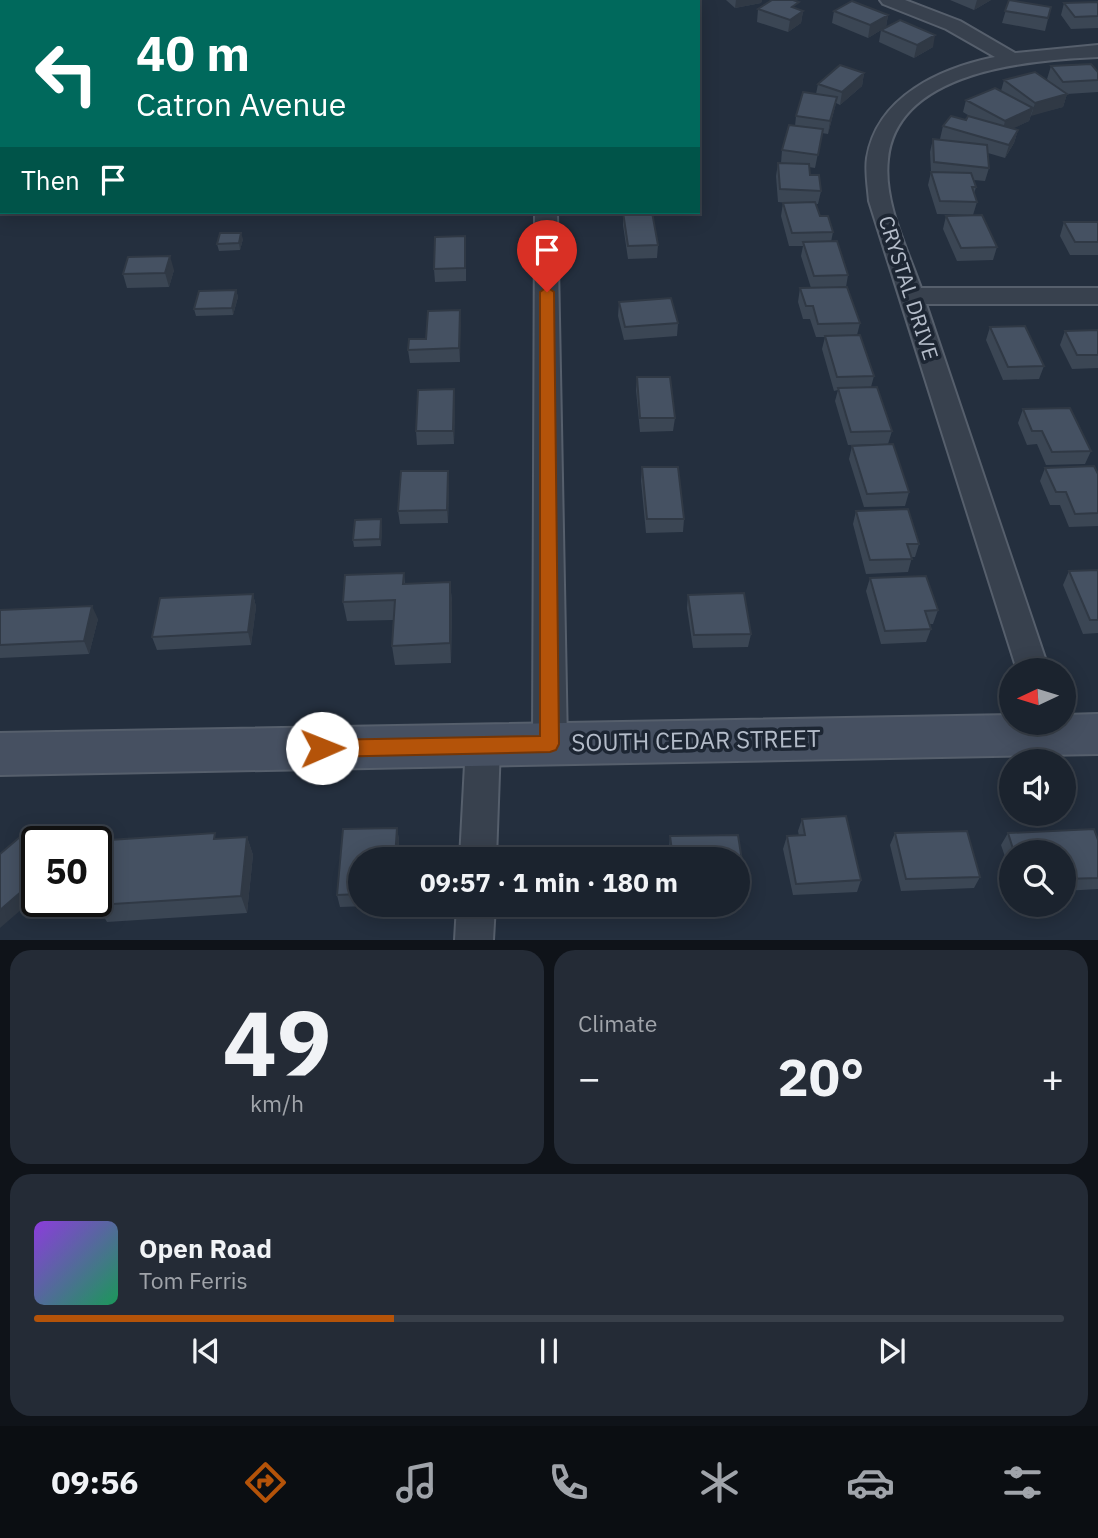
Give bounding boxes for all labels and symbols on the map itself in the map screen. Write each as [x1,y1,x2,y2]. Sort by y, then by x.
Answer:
street label: CRYSTAL DRIVE [872,212,945,363]
pin [517,220,577,292]
north arrow [999,658,1076,735]
position arrow [285,711,359,785]
street label: SOUTH CEDAR STREET [571,722,821,758]
speed limit sign: 50 [21,826,112,917]

